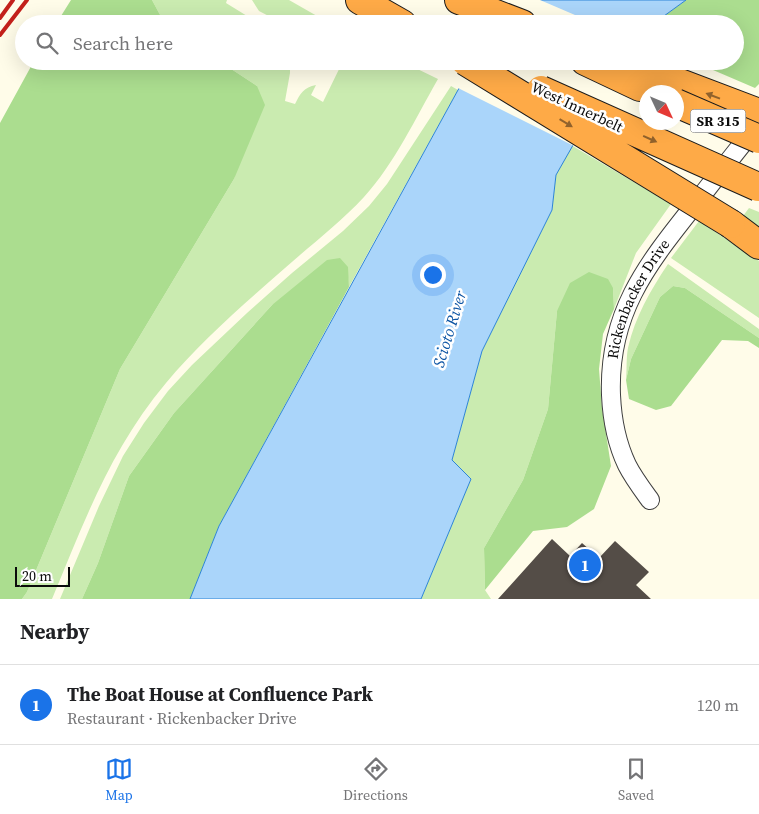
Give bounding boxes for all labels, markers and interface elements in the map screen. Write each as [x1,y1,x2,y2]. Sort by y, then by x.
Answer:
search box [15,15,744,70]
icon: search [33,29,61,57]
text: Search here [73,30,173,56]
street label: West Innerbelt [528,76,627,137]
north arrow [639,85,684,130]
one-way arrow [706,92,721,99]
road number: SR 315 [690,110,746,132]
one-way arrow [560,119,573,128]
one-way arrow [643,136,657,144]
street label: Rickenbacker Drive [602,234,675,360]
your location [420,262,446,288]
water label: Scioto River [427,287,471,370]
pin: 1 [569,546,601,584]
scale bar [15,564,70,587]
text: 20 m [22,566,52,586]
text: Nearby [20,617,90,646]
text: The Boat House at Confluence Park [67,681,373,707]
text: 1 [32,694,40,716]
text: 120 m [697,694,739,716]
text: Restaurant · Rickenbacker Drive [67,707,297,729]
tab: Map [105,755,133,805]
tab: Directions [343,755,408,805]
tab: Saved [618,755,654,805]

